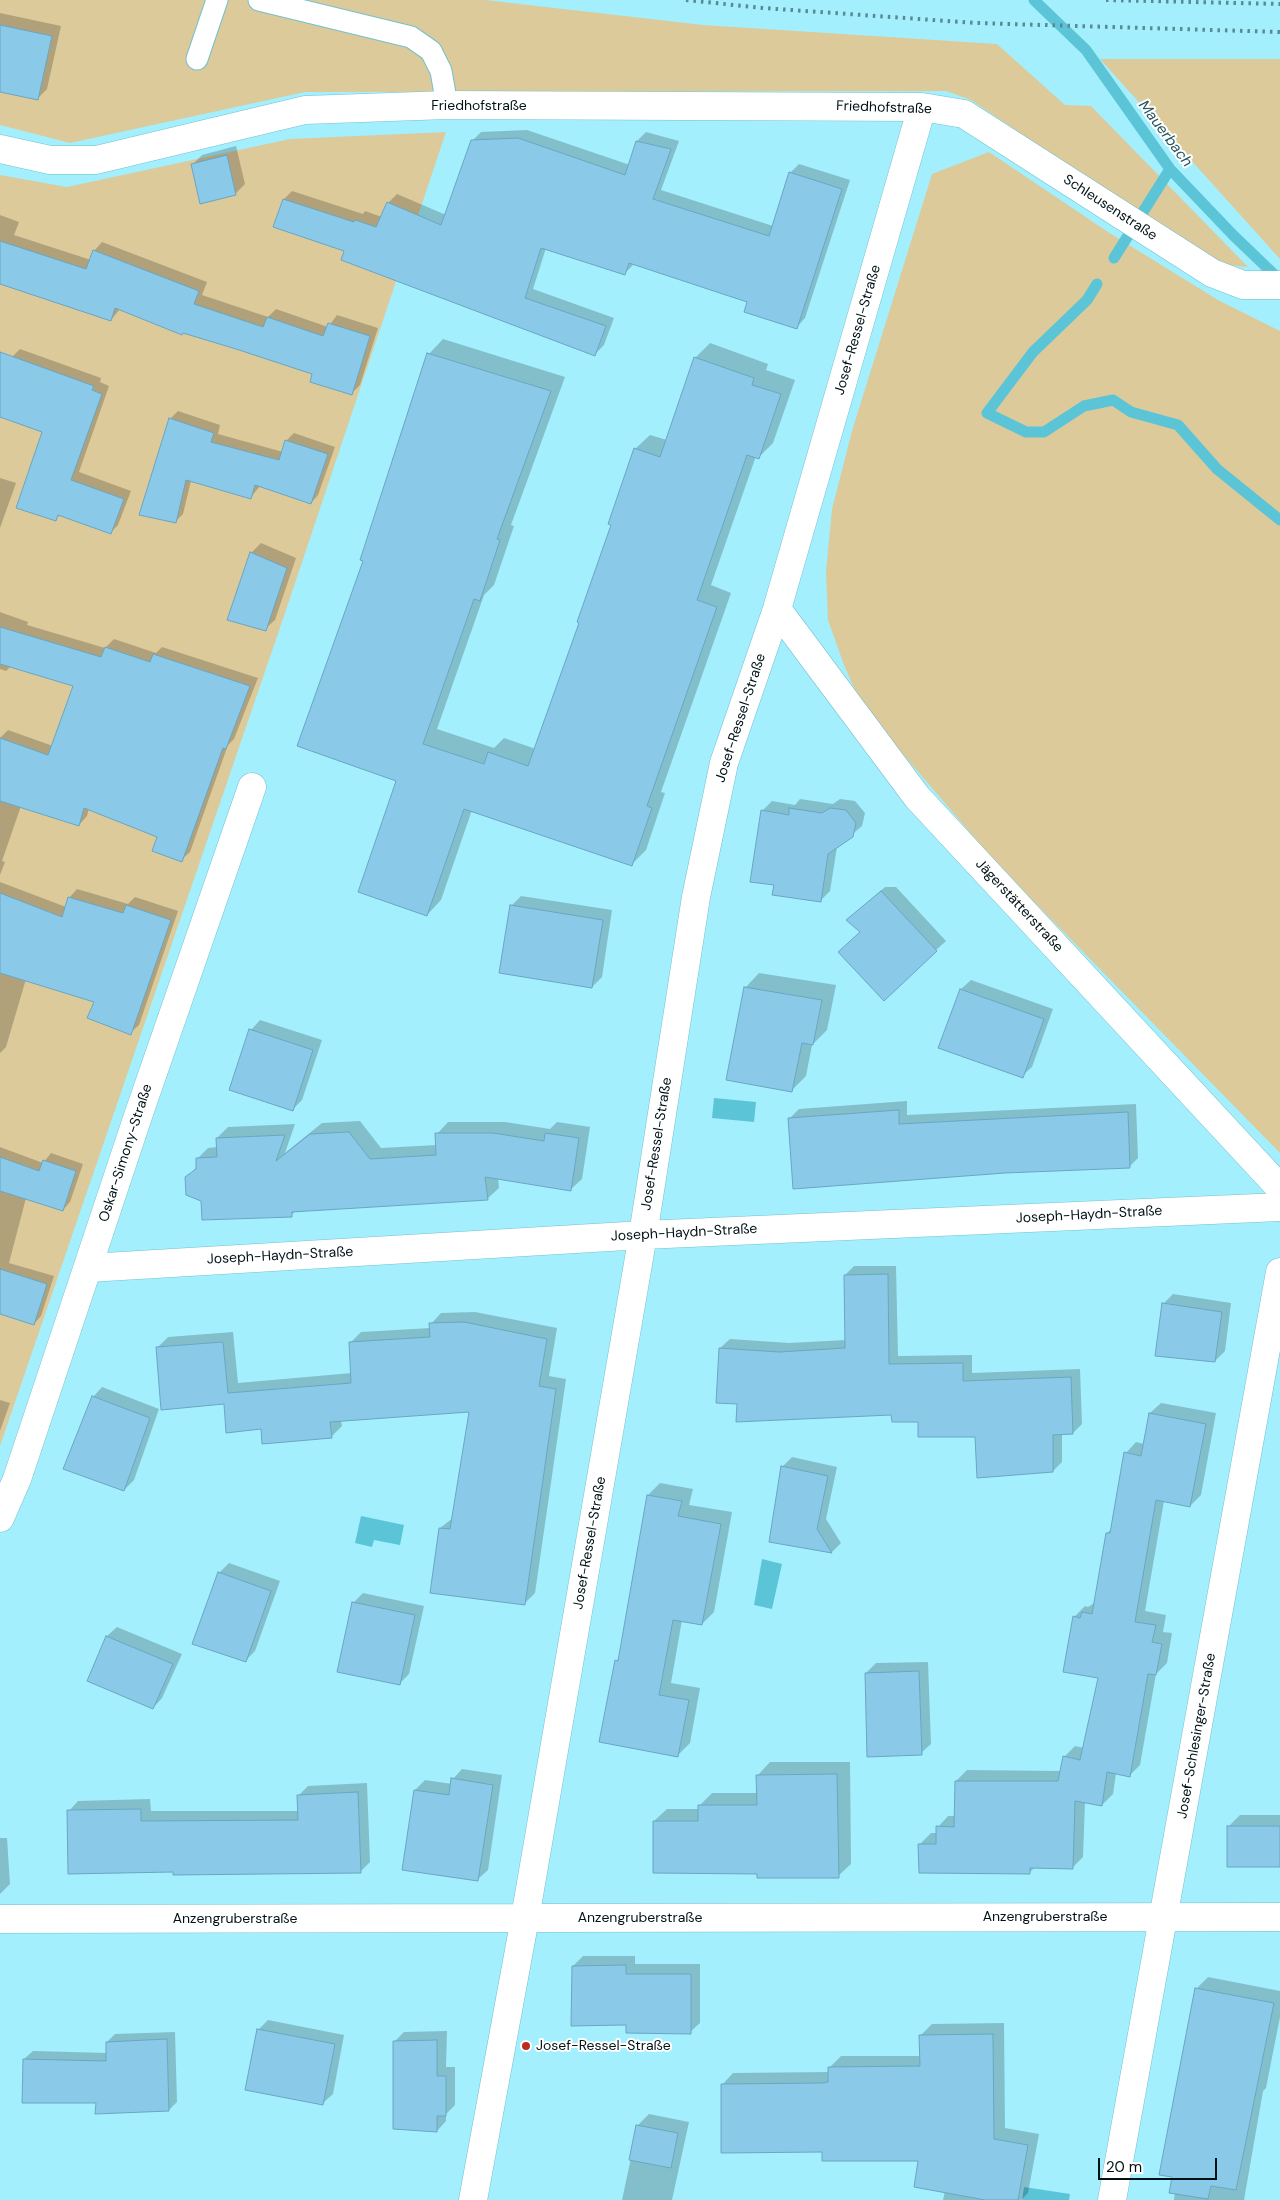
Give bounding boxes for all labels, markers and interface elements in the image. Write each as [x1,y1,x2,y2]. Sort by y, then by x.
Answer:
water label: Mauerbach [1134,97,1196,171]
street label: Friedhofstraße [431,98,527,114]
street label: Friedhofstraße [836,98,932,118]
street label: Schleusenstraße [1060,171,1160,245]
street label: Josef-Ressel-Straße [831,263,885,397]
street label: Josef-Ressel-Straße [712,651,770,785]
street label: Jägerstätterstraße [972,856,1066,956]
street label: Josef-Ressel-Straße [638,1076,676,1212]
street label: Oskar-Simony-Straße [96,1082,156,1224]
street label: Joseph-Haydn-Straße [1015,1203,1163,1227]
street label: Joseph-Haydn-Straße [610,1221,758,1245]
street label: Joseph-Haydn-Straße [206,1244,354,1268]
street label: Josef-Ressel-Straße [570,1475,610,1611]
street label: Josef-Schlesinger-Straße [1174,1652,1220,1820]
street label: Anzengruberstraße [983,1909,1107,1925]
street label: Anzengruberstraße [578,1910,702,1926]
street label: Anzengruberstraße [173,1911,297,1927]
place label: Josef-Ressel-Straße [536,2038,671,2054]
marker: Josef-Ressel-Straße [520,2040,532,2052]
scale bar [1100,2148,1219,2180]
text: 20 m [1106,2157,1142,2177]

